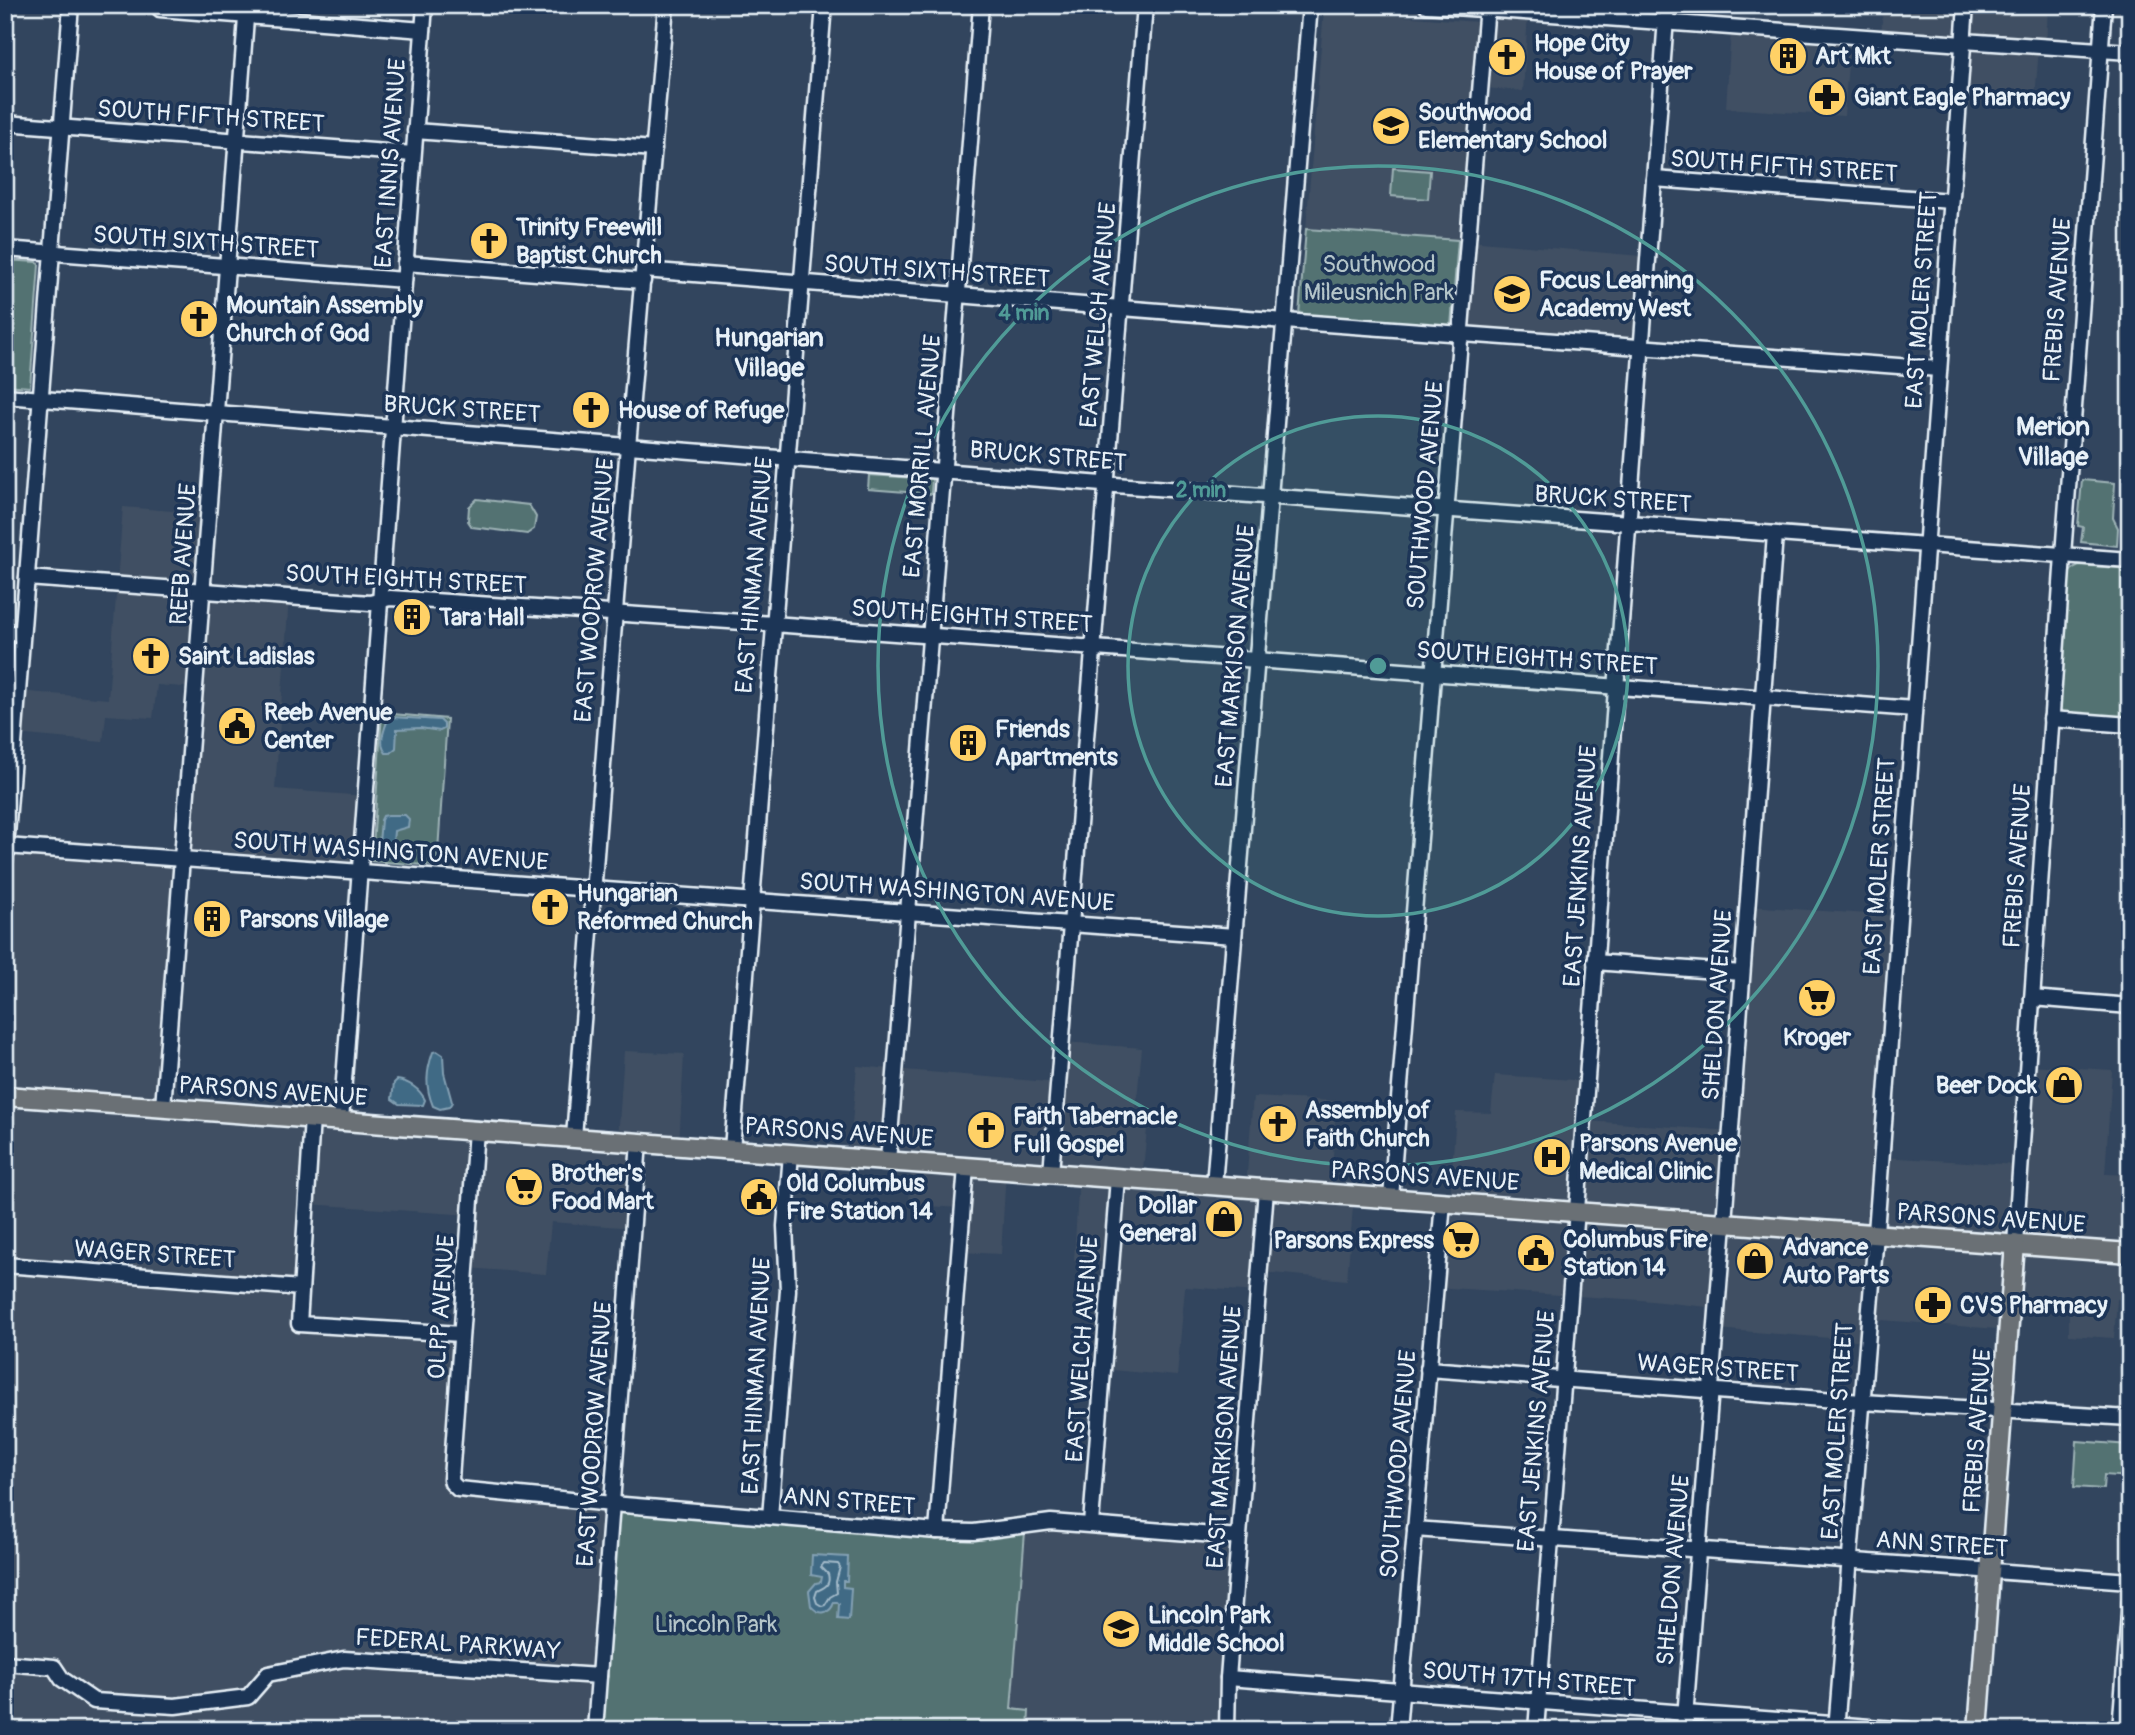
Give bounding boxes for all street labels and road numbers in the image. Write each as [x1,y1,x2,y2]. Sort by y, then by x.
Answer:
street label: EAST INNIS AVENUE [369,57,412,269]
street label: SOUTH FIFTH STREET [96,94,326,139]
street label: SOUTH FIFTH STREET [1669,144,1899,189]
street label: EAST MOLER STREET [1899,190,1944,410]
street label: EAST WELCH AVENUE [1074,201,1123,429]
street label: FREBIS AVENUE [2037,217,2078,383]
street label: SOUTH SIXTH STREET [92,220,320,265]
street label: SOUTH SIXTH STREET [823,249,1051,294]
street label: EAST MORRILL AVENUE [897,333,948,579]
street label: SOUTHWOOD AVENUE [1401,380,1450,610]
street label: BRUCK STREET [382,390,541,429]
street label: BRUCK STREET [968,435,1128,478]
street label: EAST WOODROW AVENUE [568,456,621,724]
street label: EAST HINMAN AVENUE [730,456,779,695]
street label: BRUCK STREET [1533,480,1692,519]
street label: REEB AVENUE [164,482,203,626]
street label: EAST MARKISON AVENUE [1210,523,1261,789]
street label: SOUTH EIGHTH STREET [284,559,528,600]
street label: SOUTH EIGHTH STREET [850,594,1094,639]
street label: SOUTH EIGHTH STREET [1415,636,1659,681]
street label: EAST JENKINS AVENUE [1558,744,1603,988]
street label: EAST MOLER STREET [1857,756,1902,976]
street label: FREBIS AVENUE [1997,783,2038,949]
street label: SOUTH WASHINGTON AVENUE [232,826,550,877]
street label: SOUTH WASHINGTON AVENUE [798,867,1116,918]
street label: SHELDON AVENUE [1696,909,1739,1101]
street label: PARSONS AVENUE [178,1070,368,1113]
street label: PARSONS AVENUE [744,1111,934,1154]
street label: PARSONS AVENUE [1330,1155,1520,1198]
street label: PARSONS AVENUE [1896,1197,2086,1240]
street label: WAGER STREET [73,1234,237,1275]
street label: OLPP AVENUE [422,1234,461,1380]
street label: EAST WELCH AVENUE [1060,1235,1105,1463]
street label: EAST HINMAN AVENUE [736,1257,777,1495]
street label: EAST WOODROW AVENUE [571,1300,618,1568]
street label: EAST MARKISON AVENUE [1201,1305,1248,1570]
street label: EAST JENKINS AVENUE [1511,1309,1562,1553]
street label: EAST MOLER STREET [1815,1321,1860,1541]
street label: WAGER STREET [1636,1348,1800,1389]
street label: FREBIS AVENUE [1957,1348,1998,1514]
street label: SOUTHWOOD AVENUE [1374,1349,1423,1579]
street label: SHELDON AVENUE [1651,1473,1696,1667]
street label: ANN STREET [782,1481,916,1522]
street label: ANN STREET [1875,1525,2009,1564]
street label: FEDERAL PARKWAY [354,1623,562,1666]
street label: SOUTH 17TH STREET [1421,1656,1637,1703]

